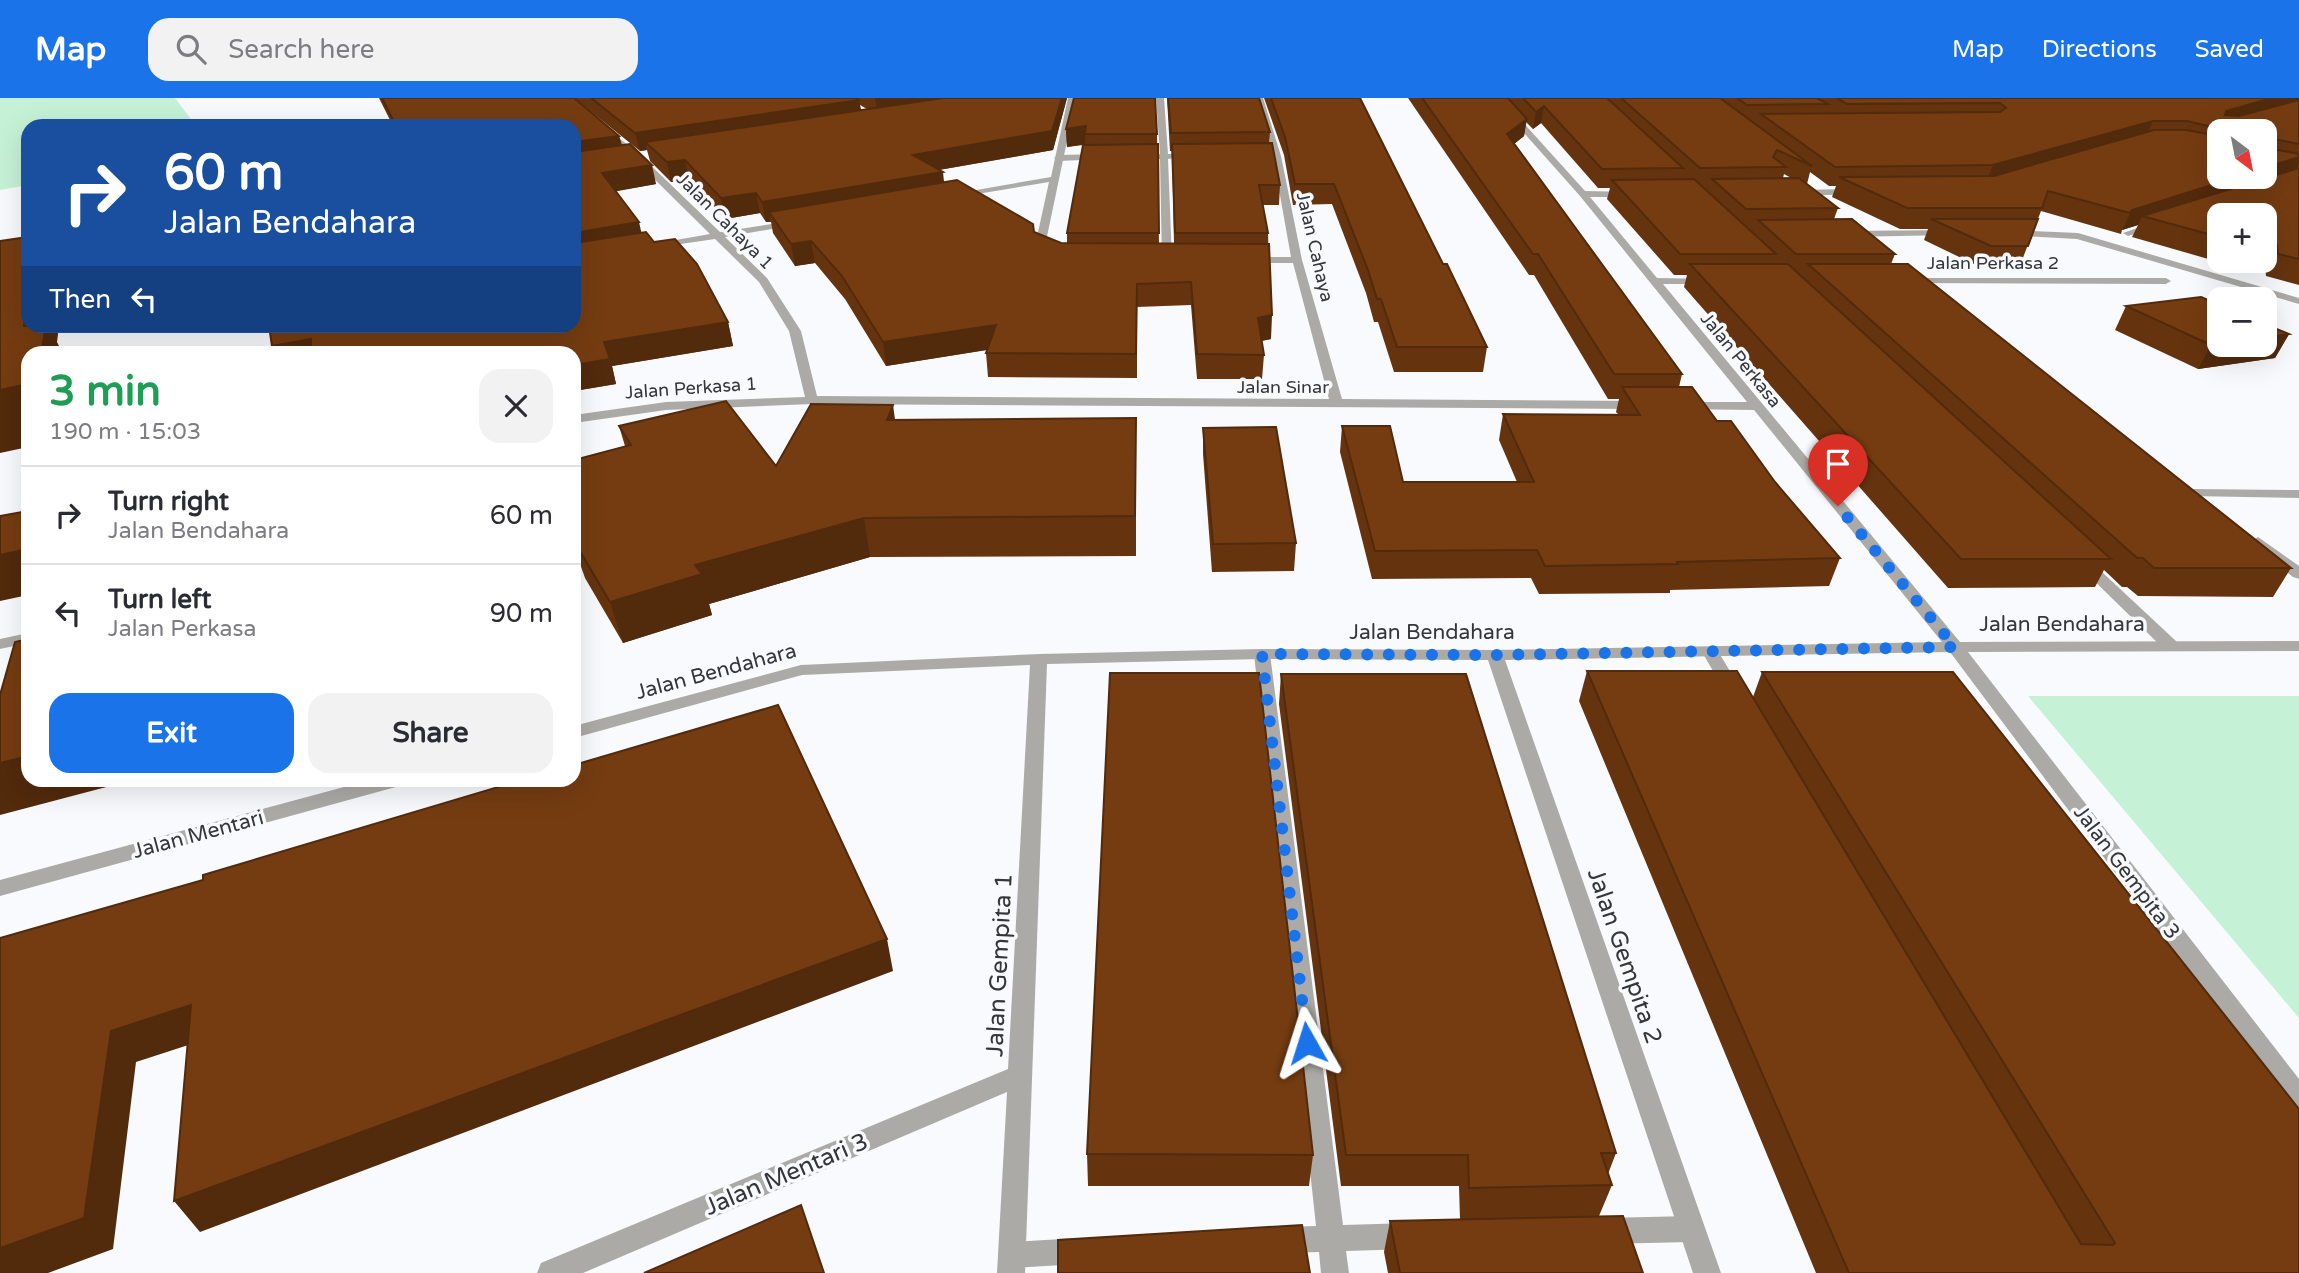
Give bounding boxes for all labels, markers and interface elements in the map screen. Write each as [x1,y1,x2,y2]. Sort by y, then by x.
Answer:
search box [148,18,638,81]
text: Map [35,30,106,69]
icon: search [172,30,210,68]
text: Search here [228,34,374,65]
text: Map [1952,35,2004,64]
text: Directions [2042,35,2157,64]
text: Saved [2195,35,2264,64]
north arrow [2207,119,2277,189]
map controls [2207,119,2277,357]
text: 60 m [164,144,283,203]
icon: right [49,147,140,238]
street label: Jalan Cahaya 1 [672,168,778,274]
street label: Jalan Cahaya [1292,190,1338,304]
button: + [2207,203,2277,273]
text: Jalan Bendahara [164,204,416,242]
street label: Jalan Perkasa 2 [1927,252,2059,274]
icon: left [125,280,163,318]
text: Then [49,284,111,315]
button: − [2207,287,2277,357]
street label: Jalan Perkasa [1696,308,1786,412]
text: 3 min [49,366,161,417]
button: close [479,369,553,443]
street label: Jalan Perkasa 1 [624,372,758,404]
street label: Jalan Sinar [1237,376,1329,398]
text: 190 m · 15:03 [49,418,201,446]
pin [1808,434,1868,506]
icon: arrive [1819,445,1857,483]
text: Turn right [108,486,229,517]
icon: right [49,496,87,534]
text: 60 m [490,500,553,531]
text: Jalan Bendahara [108,517,289,545]
text: Turn left [108,584,211,615]
icon: left [49,594,87,632]
text: 90 m [490,598,553,629]
street label: Jalan Bendahara [1979,612,2145,637]
text: Jalan Perkasa [108,615,256,643]
street label: Jalan Bendahara [1349,620,1515,645]
street label: Jalan Bendahara [633,638,799,705]
button: Exit [49,693,294,773]
button: Share [308,693,553,773]
street label: Jalan Gempita 3 [2068,801,2185,944]
street label: Jalan Mentari [130,805,266,864]
street label: Jalan Gempita 2 [1581,865,1668,1048]
street label: Jalan Gempita 1 [980,872,1019,1058]
position arrow [1270,1006,1344,1080]
street label: Jalan Mentari 3 [700,1127,872,1222]

